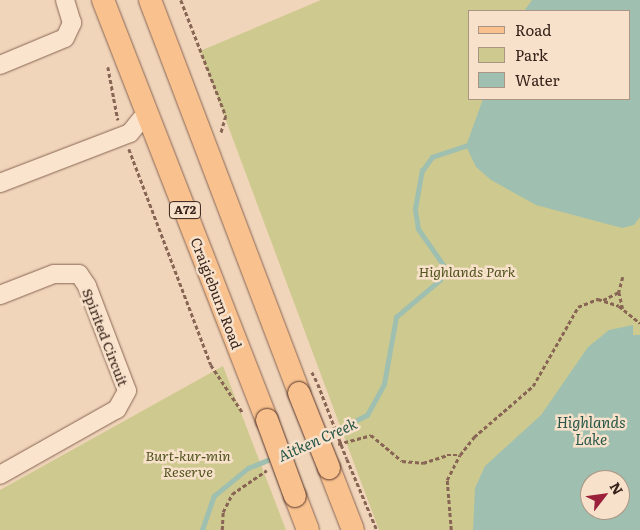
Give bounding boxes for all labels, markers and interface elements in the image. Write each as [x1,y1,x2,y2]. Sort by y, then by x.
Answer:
legend [468,10,630,100]
text: Road [515,18,551,41]
text: Park [515,43,548,66]
text: Water [515,68,560,91]
road number: A72 [169,200,201,220]
street label: Craigieburn Road [188,235,246,351]
park label: Highlands Park [419,263,515,279]
street label: Spirited Circuit [80,286,132,388]
water label: Highlands Lake [556,412,626,447]
water label: Aitken Creek [275,414,359,464]
park label: Burt-kur-min Reserve [145,447,231,480]
north arrow [580,470,630,520]
text: N [606,478,629,498]

